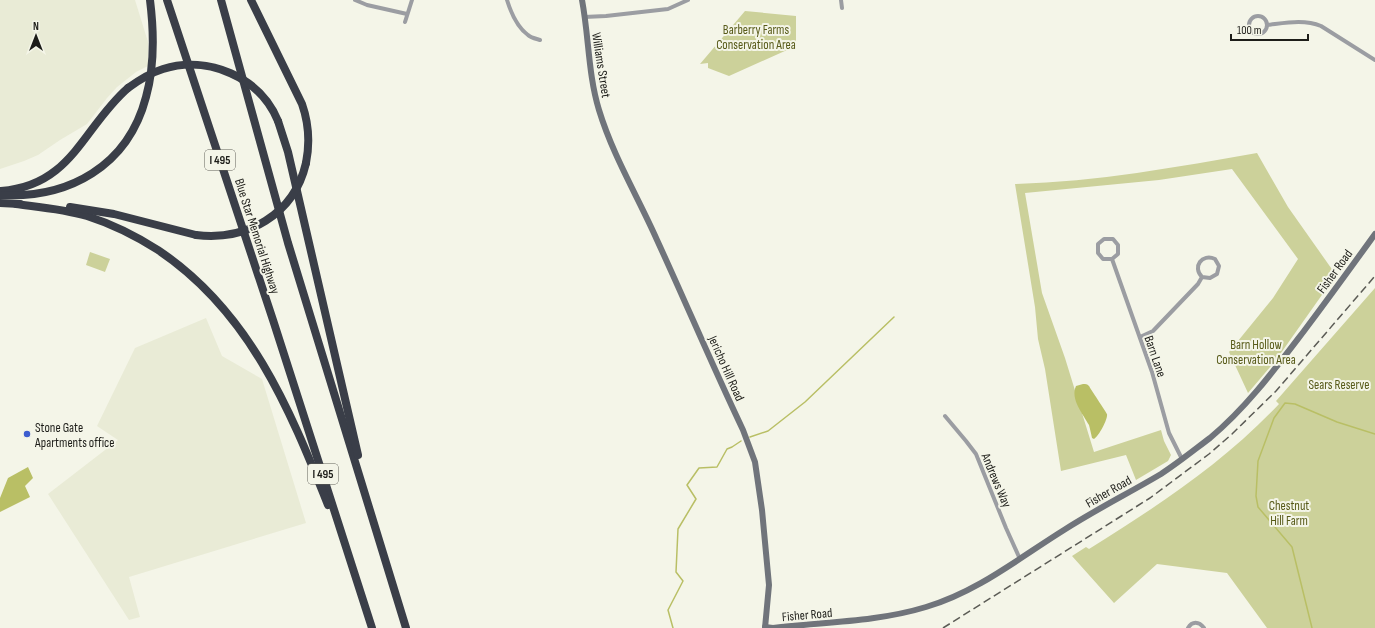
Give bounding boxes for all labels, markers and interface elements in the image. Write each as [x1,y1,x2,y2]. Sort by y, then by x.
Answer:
north arrow [16,16,56,56]
scale bar [1231,16,1308,42]
text: N [33,20,39,33]
park label: Barberry Farms Conservation Area [716,22,796,53]
text: 100 m [1237,23,1262,38]
street label: Williams Street [588,31,614,99]
road number: I 495 [205,150,235,170]
street label: Blue Star Memorial Highway [231,177,283,296]
street label: Fisher Road [1314,246,1356,297]
street label: Jericho Hill Road [704,332,748,404]
street label: Barn Lane [1141,333,1170,379]
park label: Barn Hollow Conservation Area [1216,337,1296,368]
park label: Sears Reserve [1308,377,1370,393]
place label: Stone Gate Apartments office [34,420,114,451]
marker: Stone Gate Apartments office [22,429,32,439]
street label: Andrews Way [977,450,1015,510]
road number: I 495 [308,464,338,484]
street label: Fisher Road [1083,472,1134,511]
park label: Chestnut Hill Farm [1269,498,1309,529]
street label: Fisher Road [781,605,833,625]

